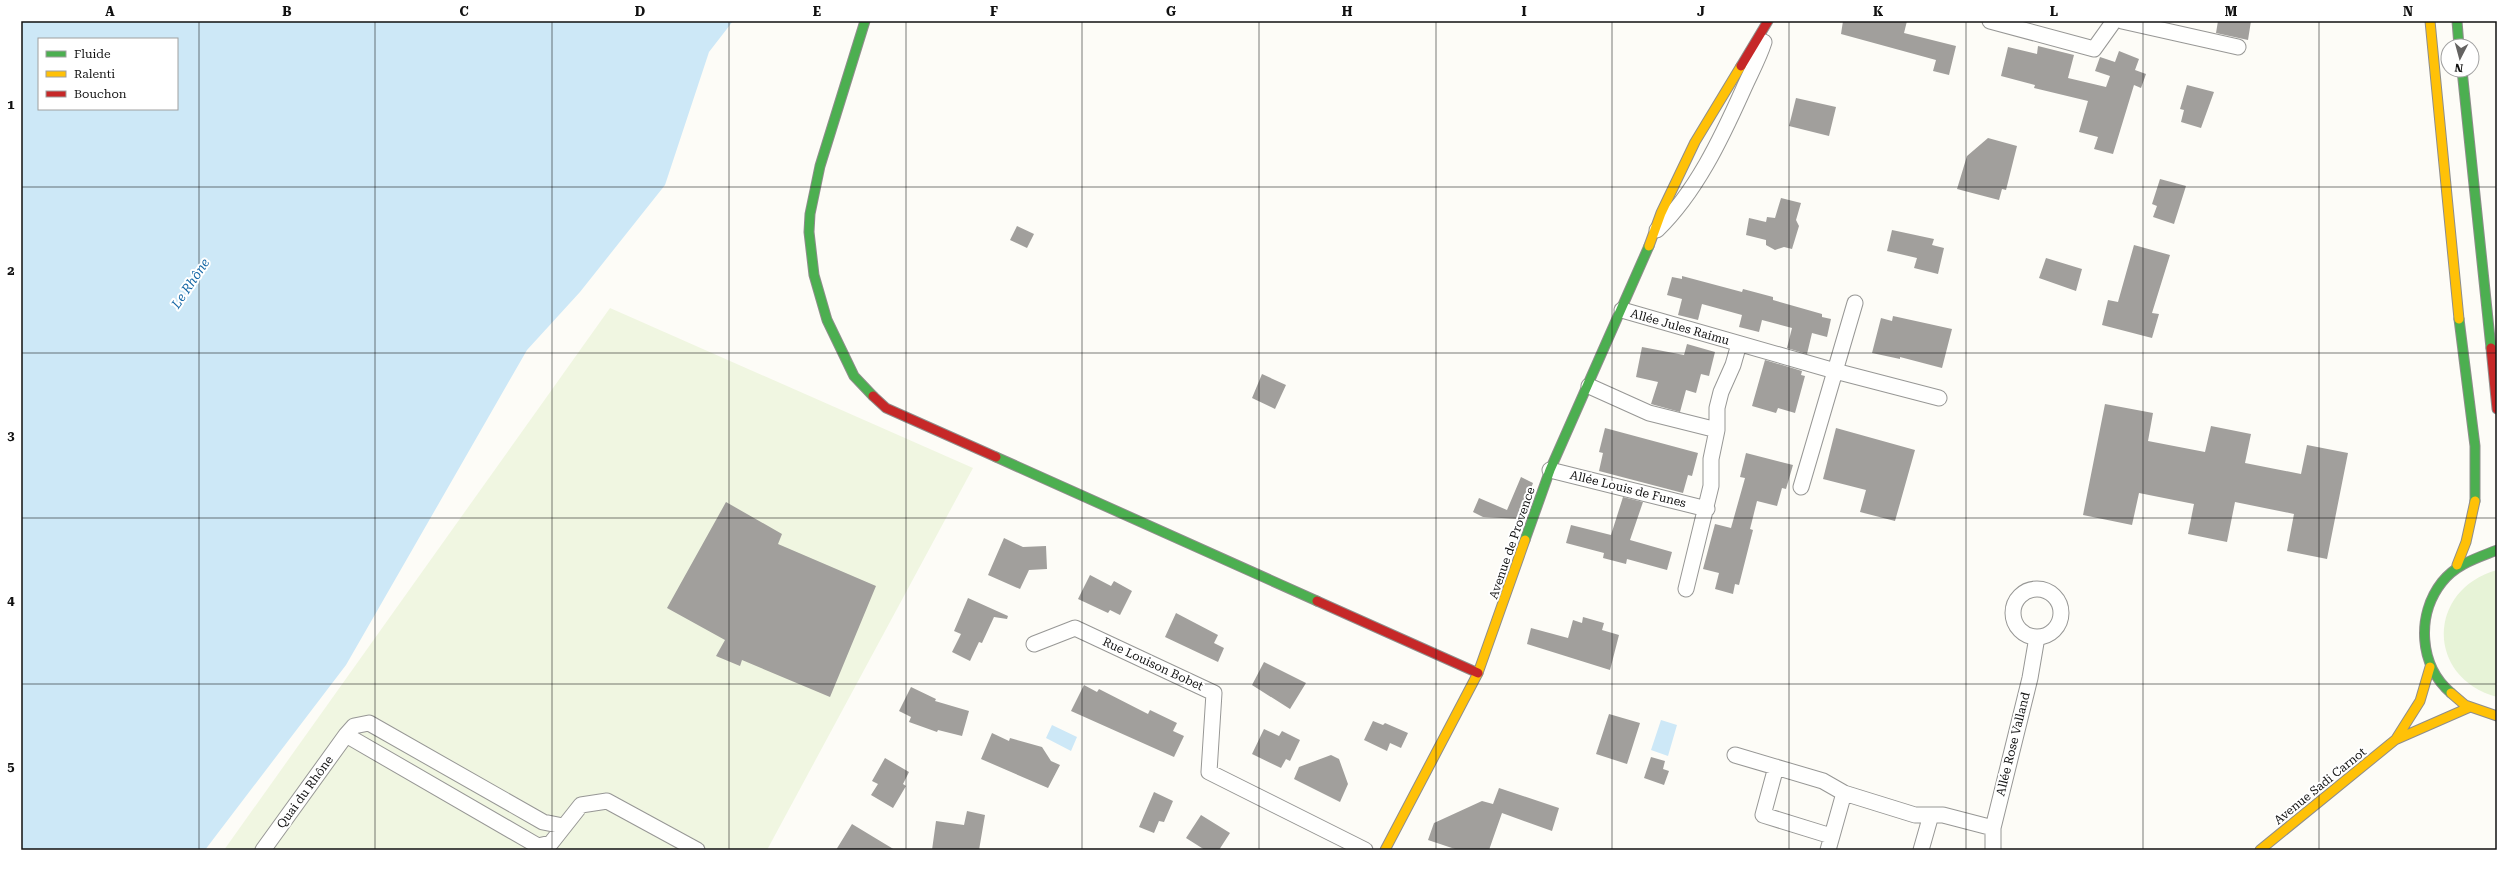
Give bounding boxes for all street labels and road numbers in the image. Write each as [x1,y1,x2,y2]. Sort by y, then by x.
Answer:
street label: Allée Jules Raimu [1629,306,1732,348]
street label: Allée Louis de Funes [1568,468,1688,510]
street label: Avenue de Provence [1486,485,1538,601]
street label: Rue Louison Bobet [1100,635,1206,694]
street label: Allée Rose Valland [1993,690,2033,797]
street label: Avenue Sadi Carnot [2271,744,2369,827]
street label: Quai du Rhône [274,753,336,831]

